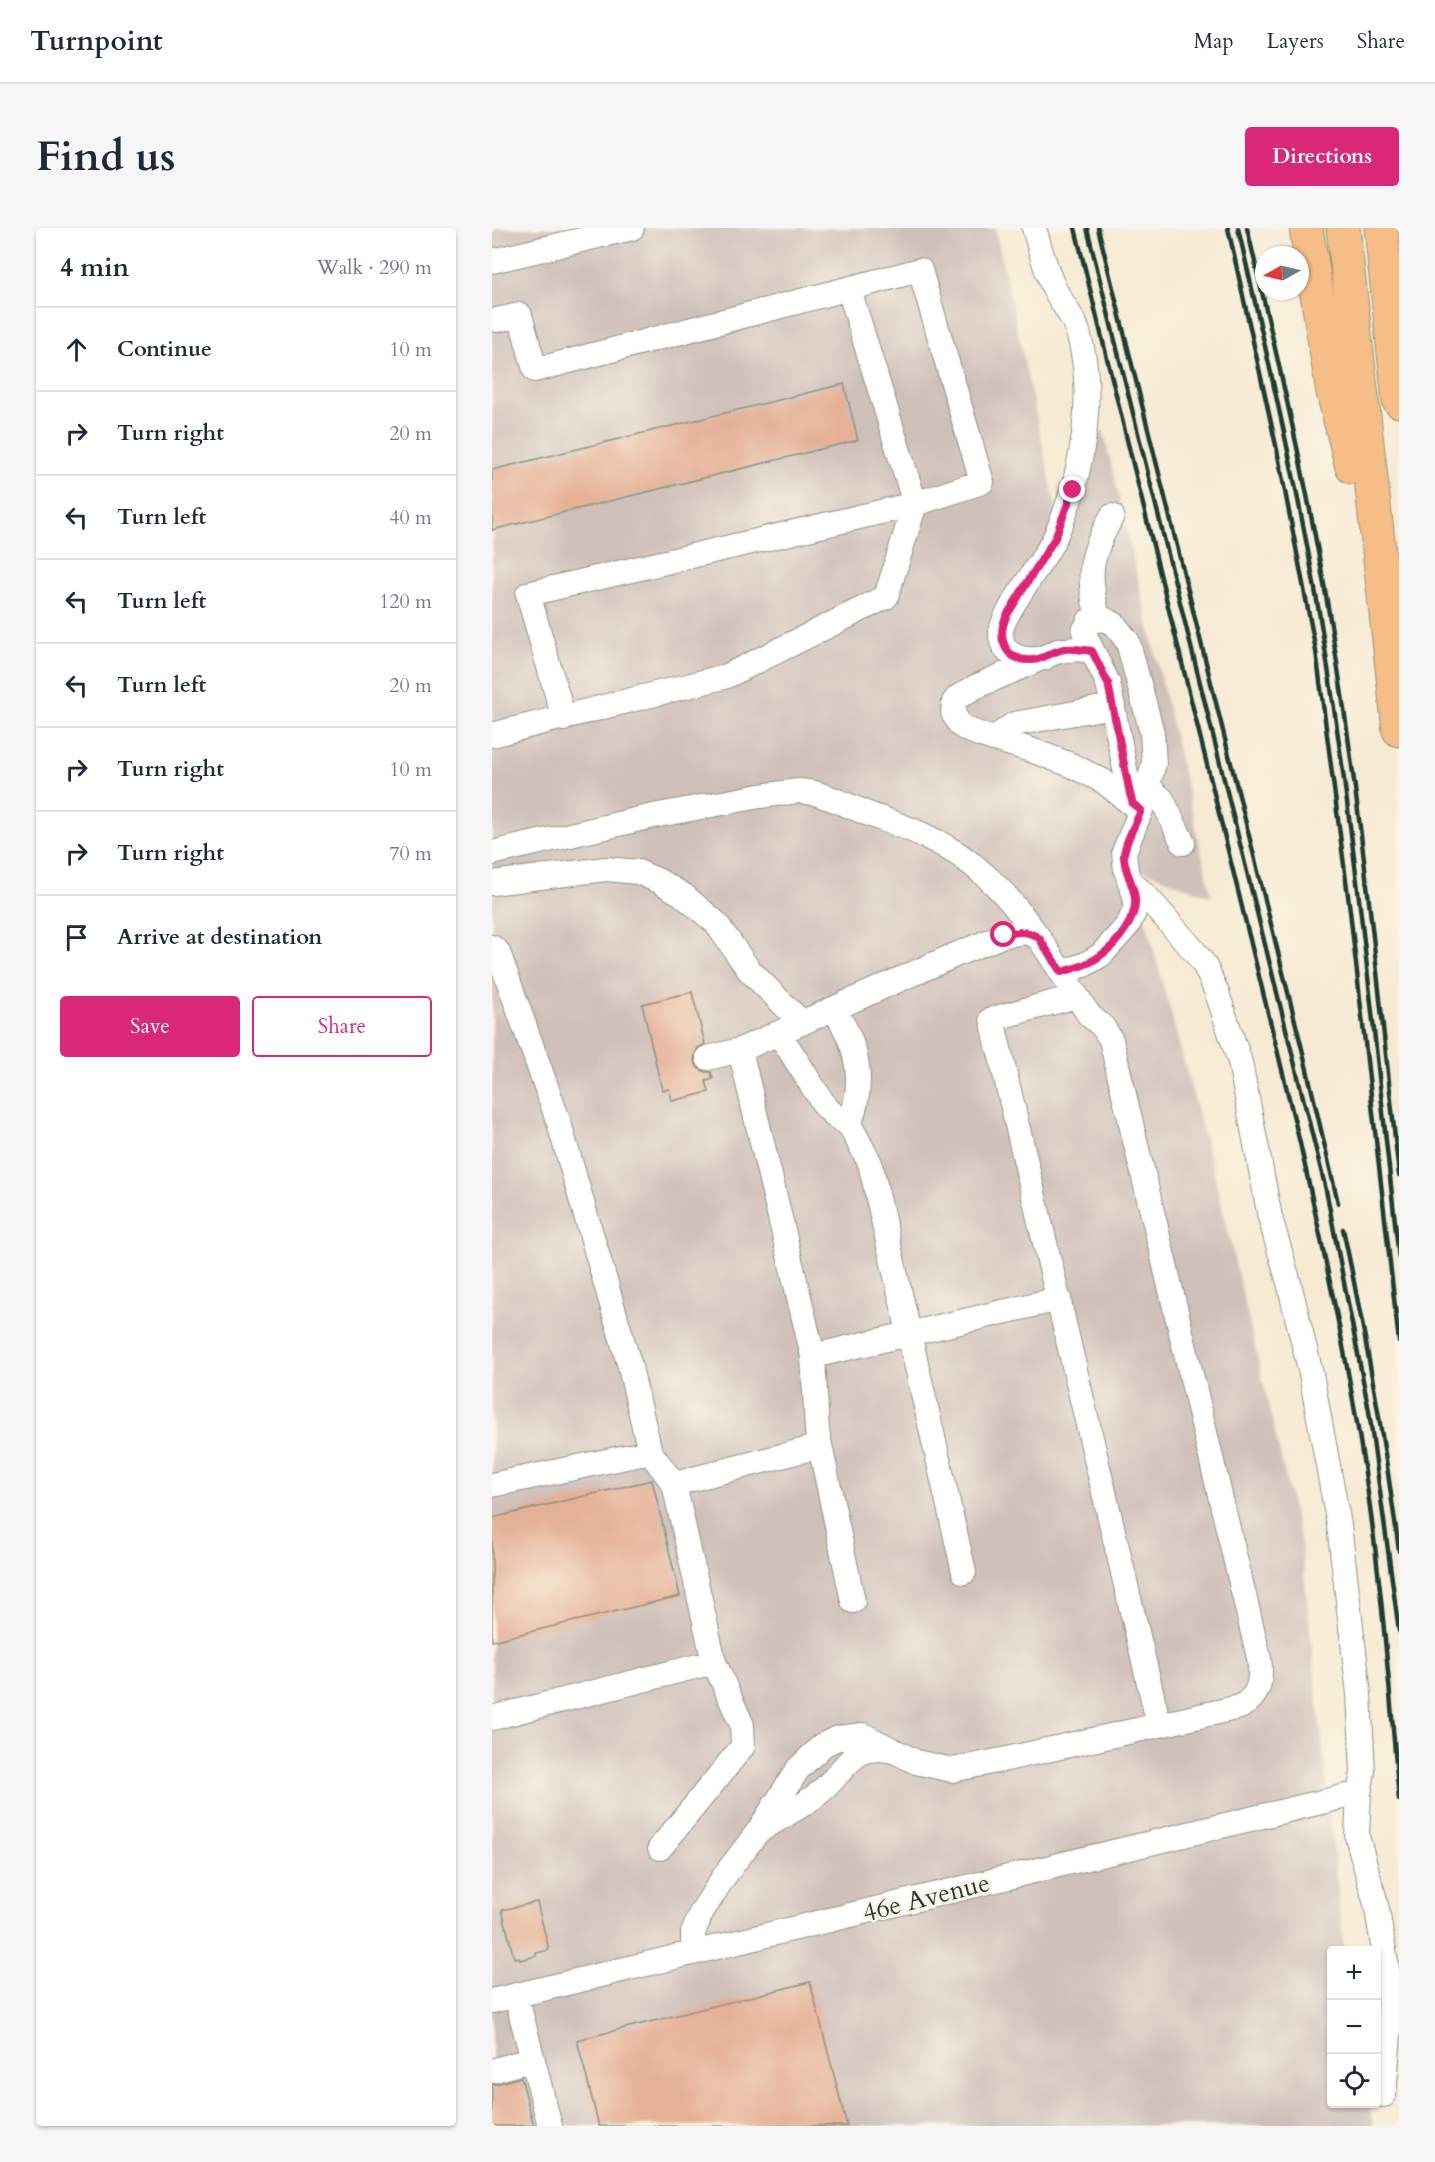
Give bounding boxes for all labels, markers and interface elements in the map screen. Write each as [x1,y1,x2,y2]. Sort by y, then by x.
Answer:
text: Turnpoint [30,22,163,60]
text: Map [1194,27,1234,56]
text: Layers [1267,27,1324,56]
text: Share [1357,27,1405,56]
button: Directions [1245,127,1399,186]
text: Find us [36,128,176,185]
north arrow [1255,246,1309,300]
text: 4 min [60,250,129,285]
text: Walk · 290 m [317,254,432,281]
icon: ahead [60,333,93,366]
text: Continue [117,334,212,364]
text: 10 m [389,336,432,363]
icon: right [60,417,93,450]
text: Turn right [117,418,224,448]
text: 20 m [389,420,432,447]
route end [1059,476,1085,502]
icon: left [60,501,93,534]
text: Turn left [117,502,206,532]
text: 40 m [389,504,432,531]
icon: left [60,585,93,618]
text: Turn left [117,586,206,616]
text: 120 m [379,588,432,615]
icon: left [60,669,93,702]
text: Turn left [117,670,206,700]
text: 20 m [389,672,432,699]
icon: right [60,753,93,786]
text: Turn right [117,754,224,784]
text: 10 m [389,756,432,783]
icon: right [60,837,93,870]
text: Turn right [117,838,224,868]
text: 70 m [389,840,432,867]
icon: arrive [60,921,93,954]
route start [990,921,1016,947]
text: Arrive at destination [117,922,322,952]
button: Save [60,996,240,1057]
button: Share [252,996,432,1057]
street label: 46e Avenue [859,1865,993,1930]
map controls [1327,1946,1381,2108]
button: + [1327,1946,1381,2000]
button: − [1327,2000,1381,2054]
button: locate [1327,2054,1381,2108]

